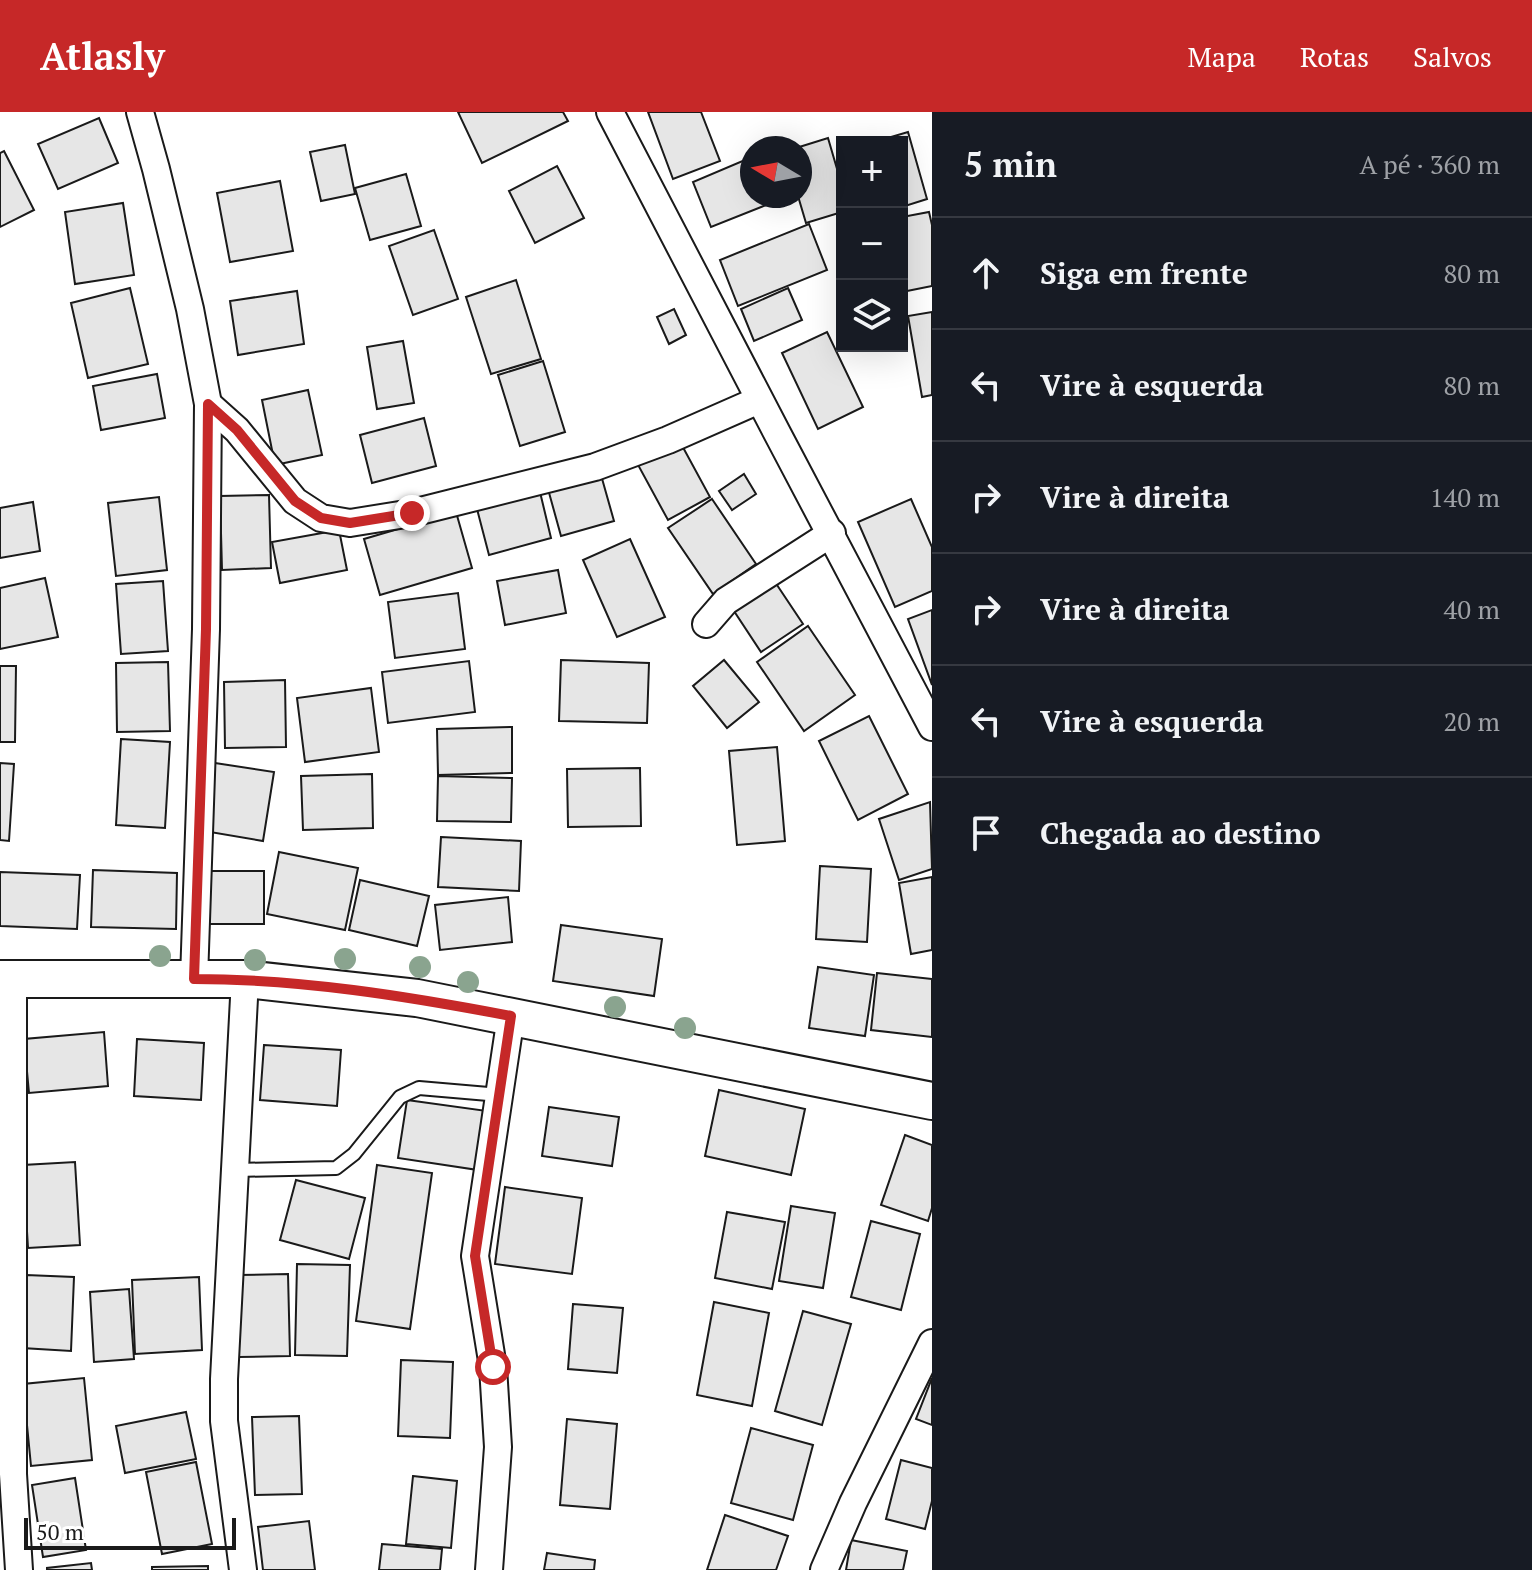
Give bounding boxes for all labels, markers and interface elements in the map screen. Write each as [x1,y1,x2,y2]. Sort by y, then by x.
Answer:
text: Atlasly [40,31,165,81]
text: Mapa [1188,38,1256,75]
text: Rotas [1300,38,1369,75]
text: Salvos [1413,38,1492,75]
north arrow [740,136,812,208]
map controls [836,136,908,352]
button: + [836,136,908,208]
text: 5 min [964,142,1057,187]
text: A pé · 360 m [1359,147,1500,181]
button: − [836,208,908,280]
icon: ahead [964,251,1008,295]
text: Siga em frente [1040,253,1248,293]
text: 80 m [1444,256,1500,290]
button: layers [836,280,908,352]
icon: left [964,363,1008,407]
text: Vire à esquerda [1040,365,1264,405]
text: 80 m [1444,368,1500,402]
icon: right [964,475,1008,519]
text: Vire à direita [1040,477,1230,517]
text: 140 m [1430,480,1500,514]
route end [394,495,430,531]
icon: right [964,587,1008,631]
text: Vire à direita [1040,589,1230,629]
text: 40 m [1444,592,1500,626]
icon: left [964,699,1008,743]
text: Vire à esquerda [1040,701,1264,741]
text: 20 m [1444,704,1500,738]
icon: arrive [964,811,1008,855]
text: Chegada ao destino [1040,813,1321,853]
route start [475,1349,511,1385]
scale bar [24,1514,236,1550]
text: 50 m [36,1517,84,1546]

